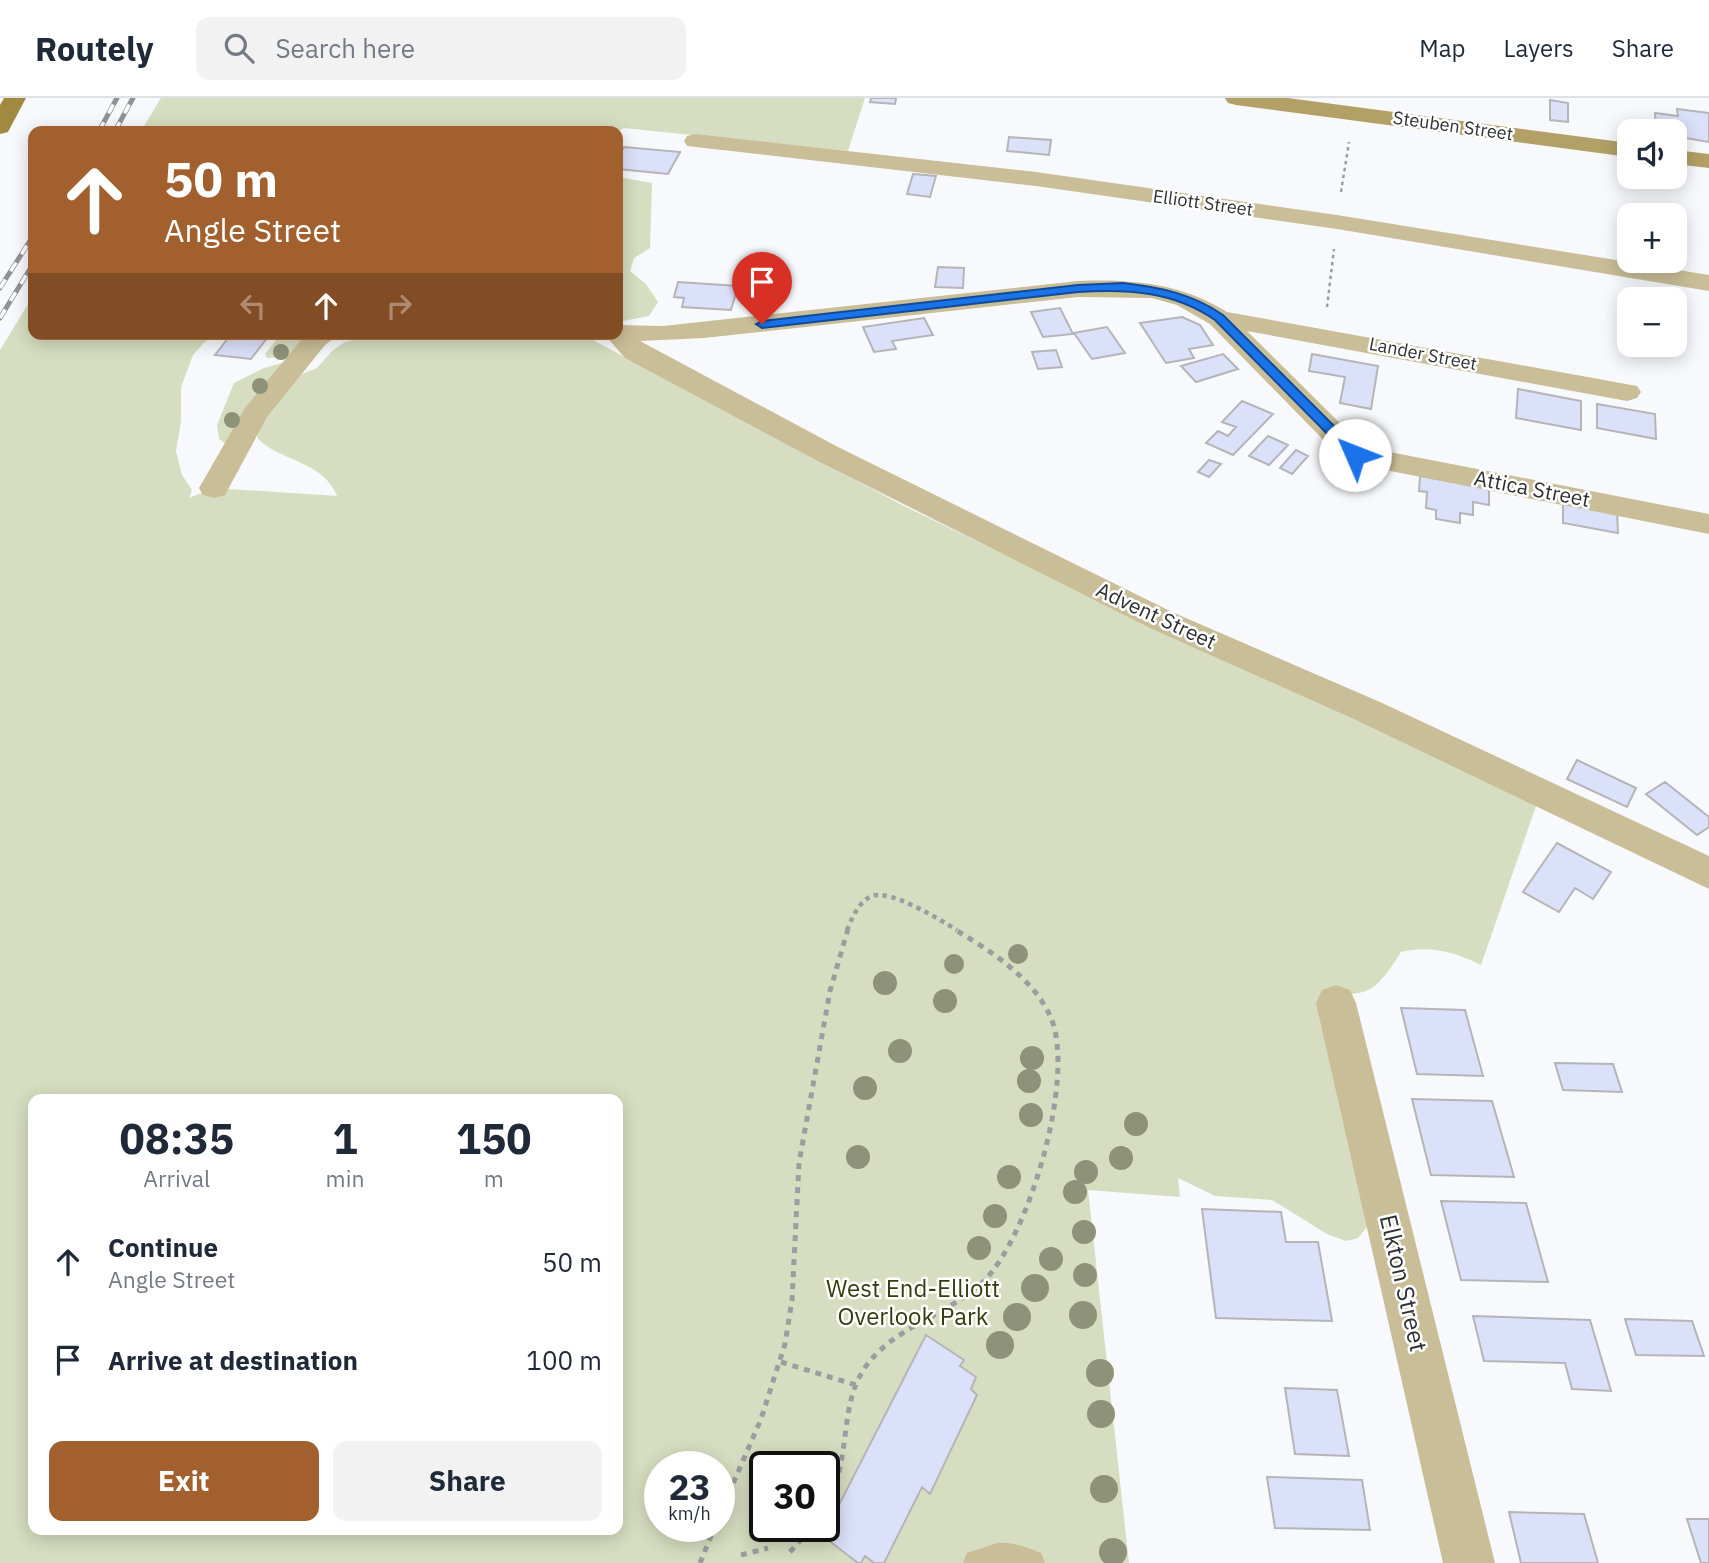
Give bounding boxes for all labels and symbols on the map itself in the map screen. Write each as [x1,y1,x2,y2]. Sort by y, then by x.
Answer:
street label: Steuben Street [1392,106,1515,145]
street label: Elliott Street [1152,184,1255,221]
pin [732,252,792,324]
street label: Lander Street [1367,332,1479,375]
position arrow [1318,418,1392,492]
street label: Attica Street [1472,463,1593,513]
street label: Advent Street [1092,575,1221,655]
street label: Elkton Street [1373,1211,1435,1354]
park label: West End-Elliott Overlook Park [826,1272,1000,1332]
speed limit sign: 30 [749,1451,840,1542]

